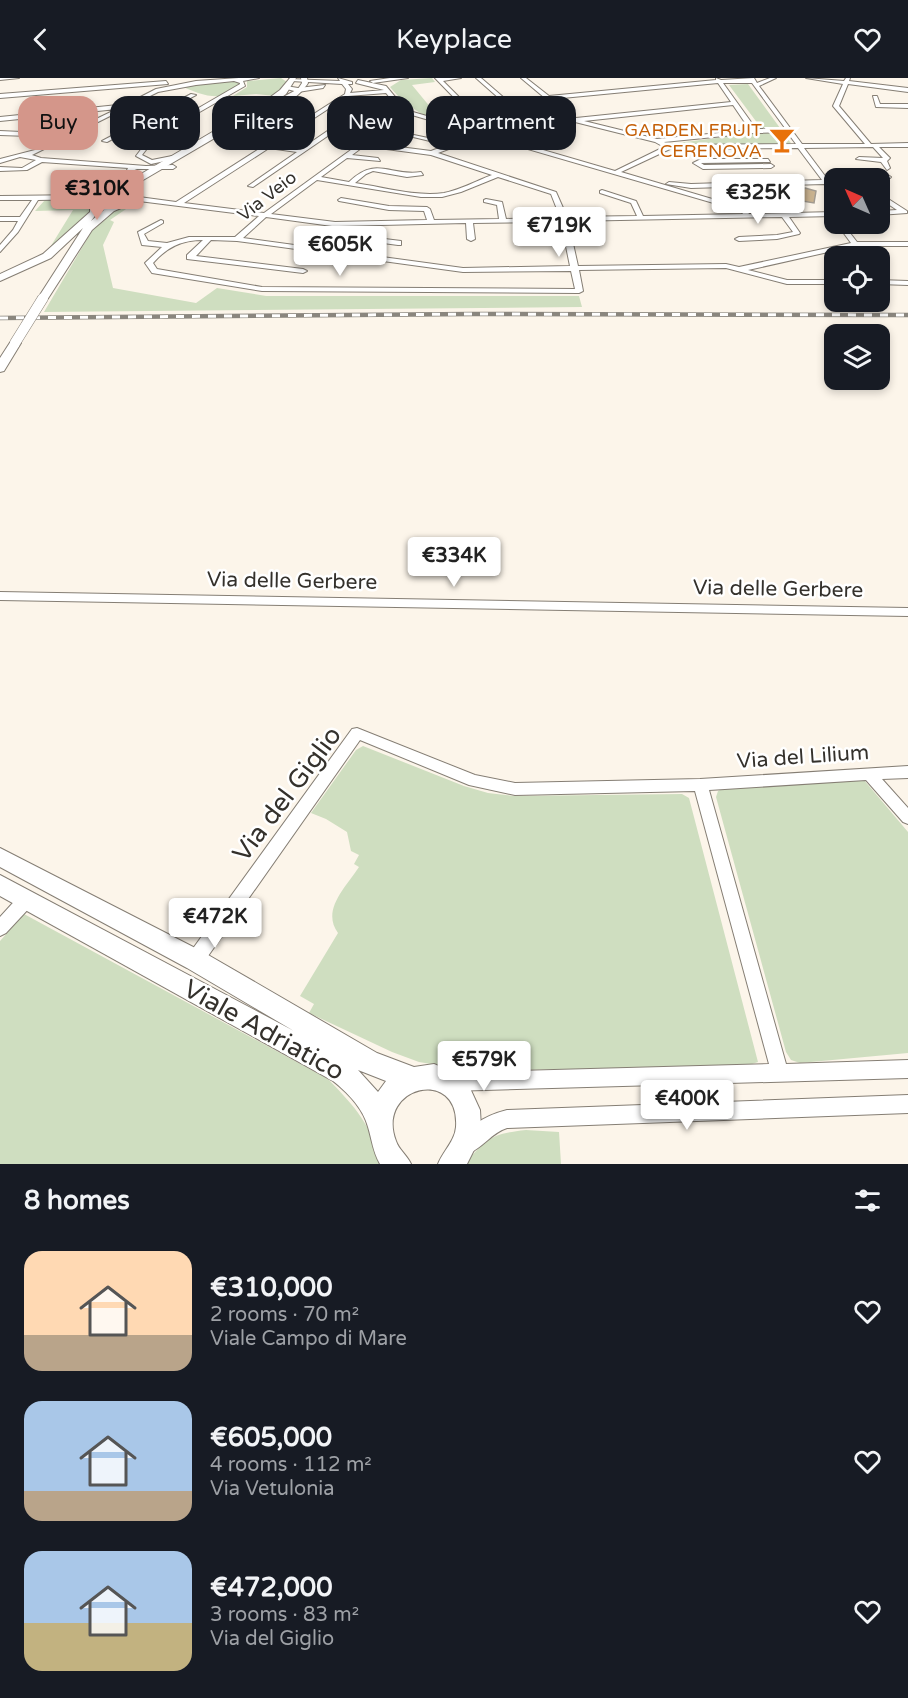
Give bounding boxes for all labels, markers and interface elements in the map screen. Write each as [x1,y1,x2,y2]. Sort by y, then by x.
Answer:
icon: back [24,23,57,56]
text: Keyplace [396,23,512,56]
icon: heart [851,23,884,56]
chip: Buy [18,96,98,150]
chip: Rent [110,96,200,150]
chip: Filters [212,96,315,150]
chip: New [327,96,414,150]
chip: Apartment [426,96,576,150]
place label: GARDEN FRUIT CERENOVA [624,119,762,162]
bar icon: GARDEN FRUIT CERENOVA [767,125,797,155]
street label: Via Veio [233,166,301,226]
north arrow [824,168,890,234]
map controls [824,168,890,390]
pin: €310K [55,170,139,221]
pin: €325K [716,174,800,225]
text: €310K [65,177,129,201]
text: €325K [726,181,790,205]
pin: €719K [517,207,601,258]
text: €719K [527,214,591,238]
pin: €605K [298,226,382,277]
text: €605K [308,233,372,257]
button: locate [824,246,890,312]
button: layers [824,324,890,390]
pin: €334K [412,537,496,588]
text: €334K [422,544,486,568]
street label: Via delle Gerbere [207,567,378,595]
street label: Via delle Gerbere [693,575,864,603]
street label: Via del Giglio [226,720,348,868]
street label: Via del Lilium [736,740,870,774]
pin: €472K [173,898,257,949]
text: €472K [183,905,247,929]
street label: Viale Adriatico [178,973,350,1087]
pin: €579K [442,1041,526,1092]
text: €579K [452,1048,516,1072]
pin: €400K [645,1080,729,1131]
text: €400K [655,1087,719,1111]
icon: filters [851,1184,884,1217]
text: 8 homes [24,1185,130,1216]
text: €310,000 [210,1272,332,1303]
icon: home [72,1275,144,1347]
icon: heart [851,1295,884,1328]
text: 2 rooms · 70 m² [210,1303,359,1327]
text: Viale Campo di Mare [210,1327,407,1351]
text: €605,000 [210,1422,332,1453]
icon: home [72,1425,144,1497]
icon: heart [851,1445,884,1478]
text: 4 rooms · 112 m² [210,1453,372,1477]
text: Via Vetulonia [210,1477,335,1501]
text: €472,000 [210,1572,332,1603]
icon: home [72,1575,144,1647]
icon: heart [851,1595,884,1628]
text: 3 rooms · 83 m² [210,1603,359,1627]
text: Via del Giglio [210,1627,334,1651]

